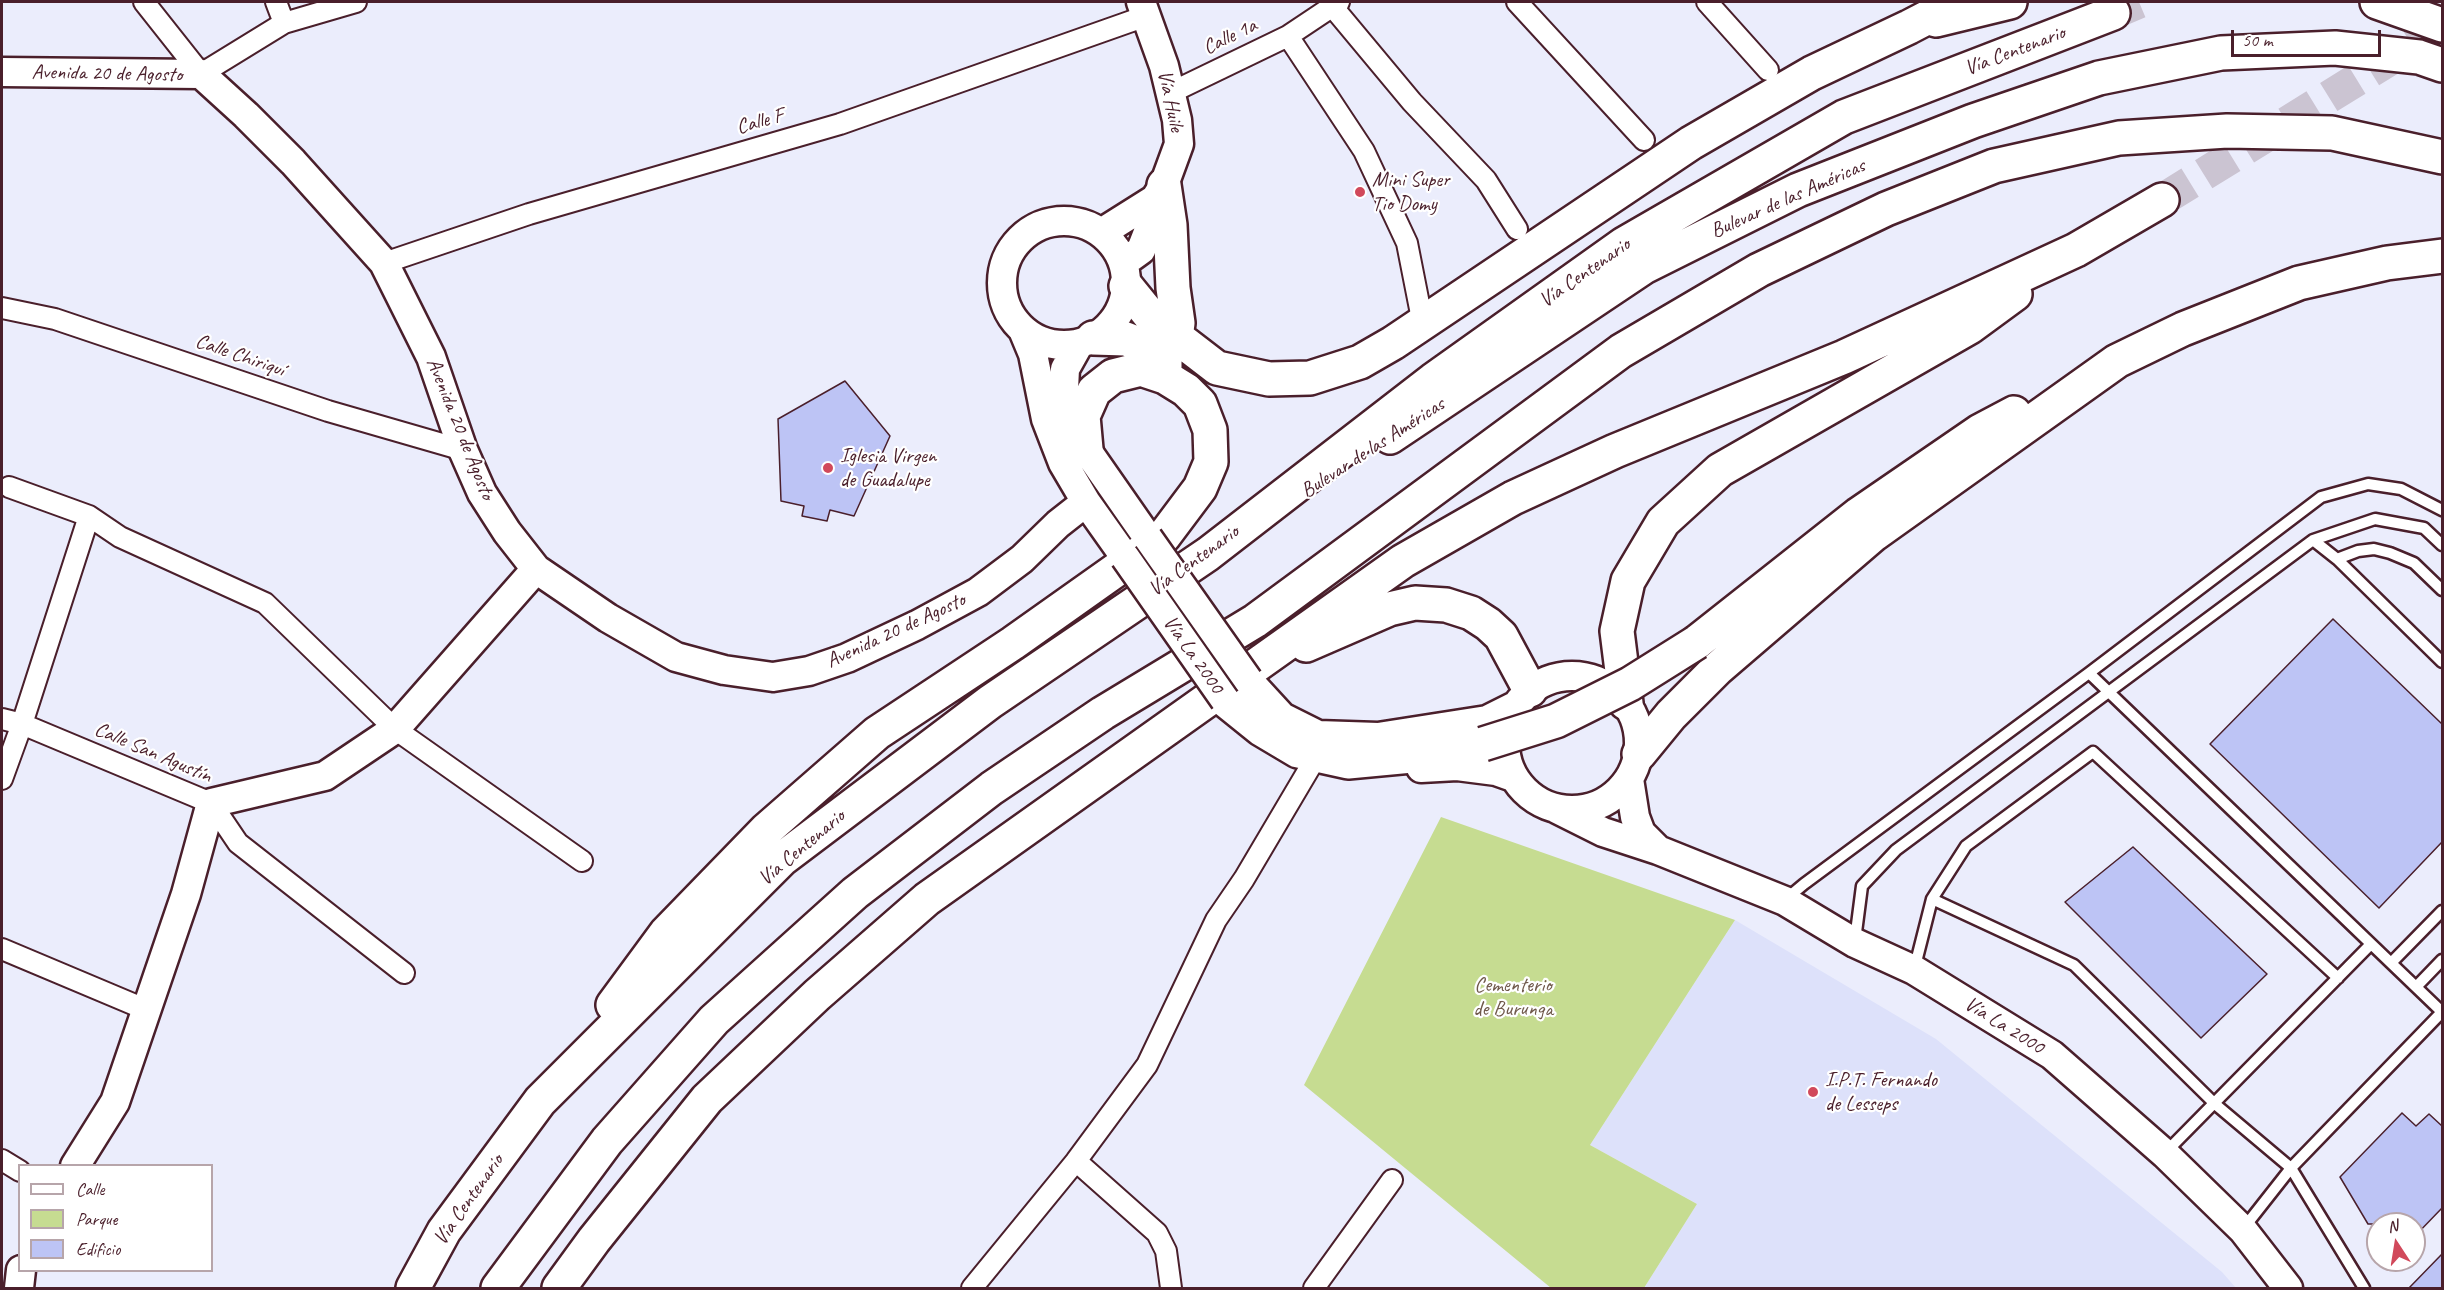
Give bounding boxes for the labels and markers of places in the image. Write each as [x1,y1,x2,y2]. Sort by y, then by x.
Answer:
place label: Mini Super Tio Domy [1372,167,1450,217]
marker: Mini Super Tio Domy [1353,185,1367,199]
place label: Iglesia Virgen de Guadalupe [840,443,936,493]
marker: Iglesia Virgen de Guadalupe [821,461,835,475]
place label: I.P.T. Fernando de Lesseps [1825,1067,1937,1117]
marker: I.P.T. Fernando de Lesseps [1806,1085,1820,1099]

